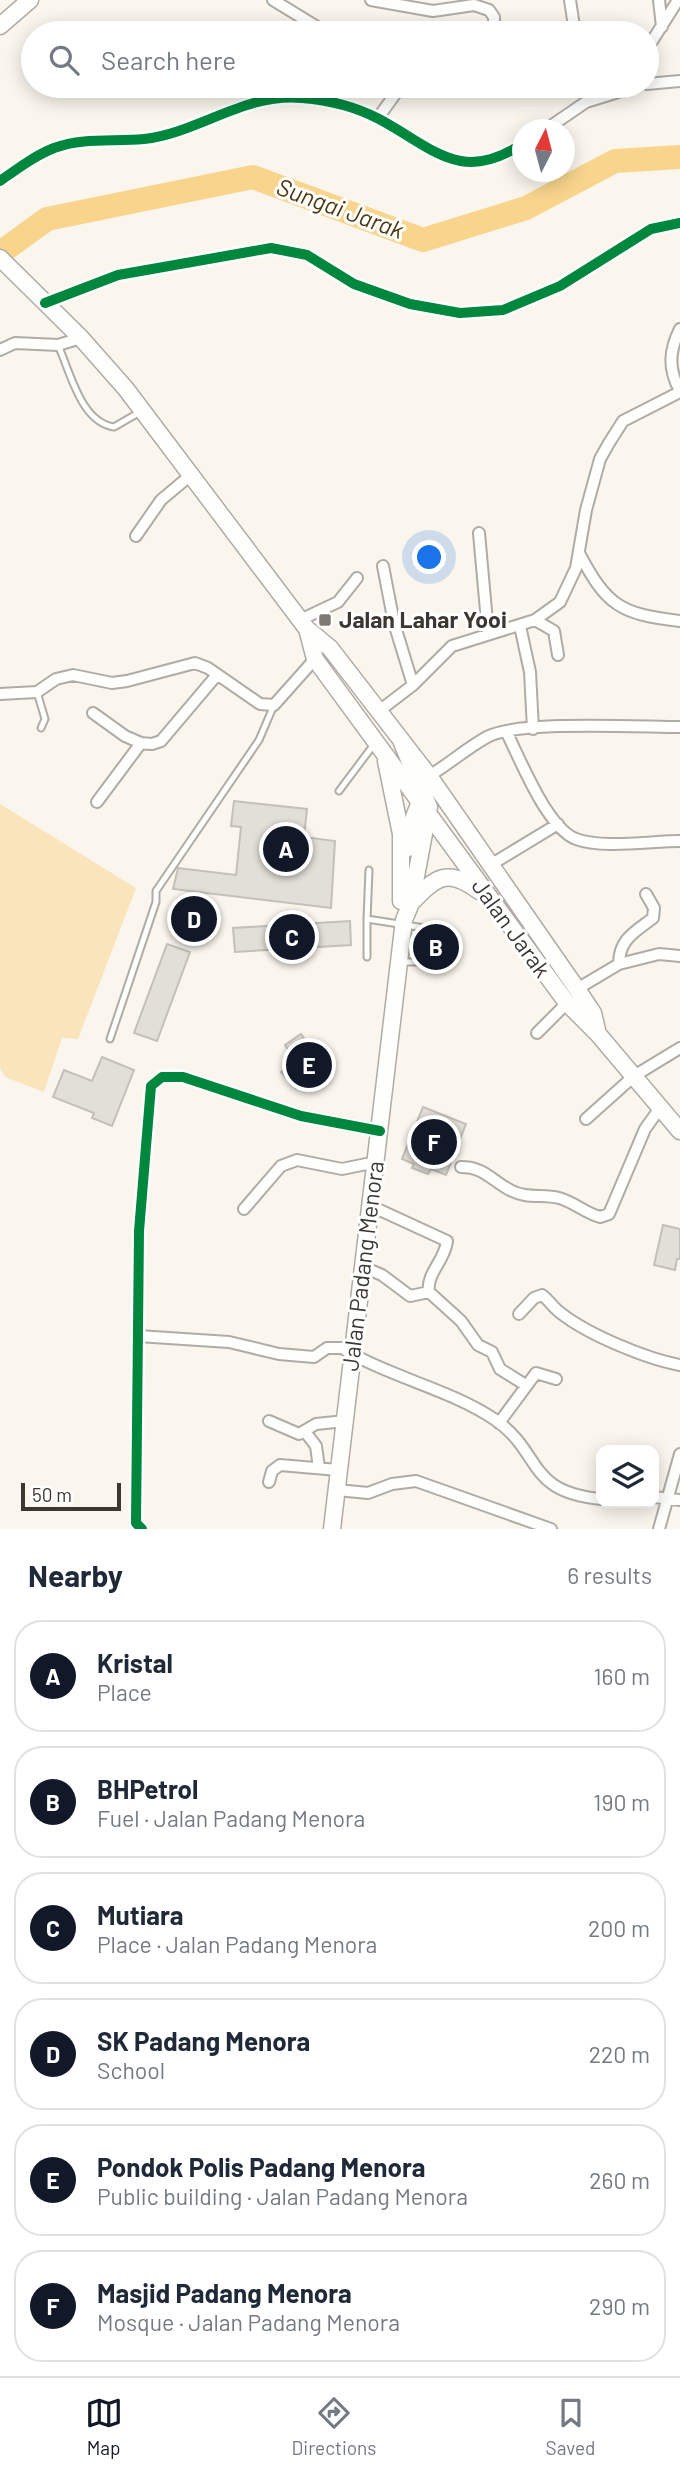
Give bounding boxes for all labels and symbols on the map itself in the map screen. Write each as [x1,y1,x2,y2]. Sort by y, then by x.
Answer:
north arrow [512,119,575,182]
water label: Sungai Jarak [273,171,408,244]
your location [412,540,446,574]
place label: Jalan Lahar Yooi [339,605,507,633]
marker: Jalan Lahar Yooi [317,612,333,628]
pin: A [263,823,309,875]
street label: Jalan Jarak [466,872,557,982]
pin: D [171,893,217,945]
pin: C [269,911,315,963]
pin: B [413,921,459,973]
pin: E [286,1039,332,1091]
pin: F [411,1116,457,1168]
street label: Jalan Padang Menora [335,1159,389,1373]
scale bar [21,1480,121,1512]

